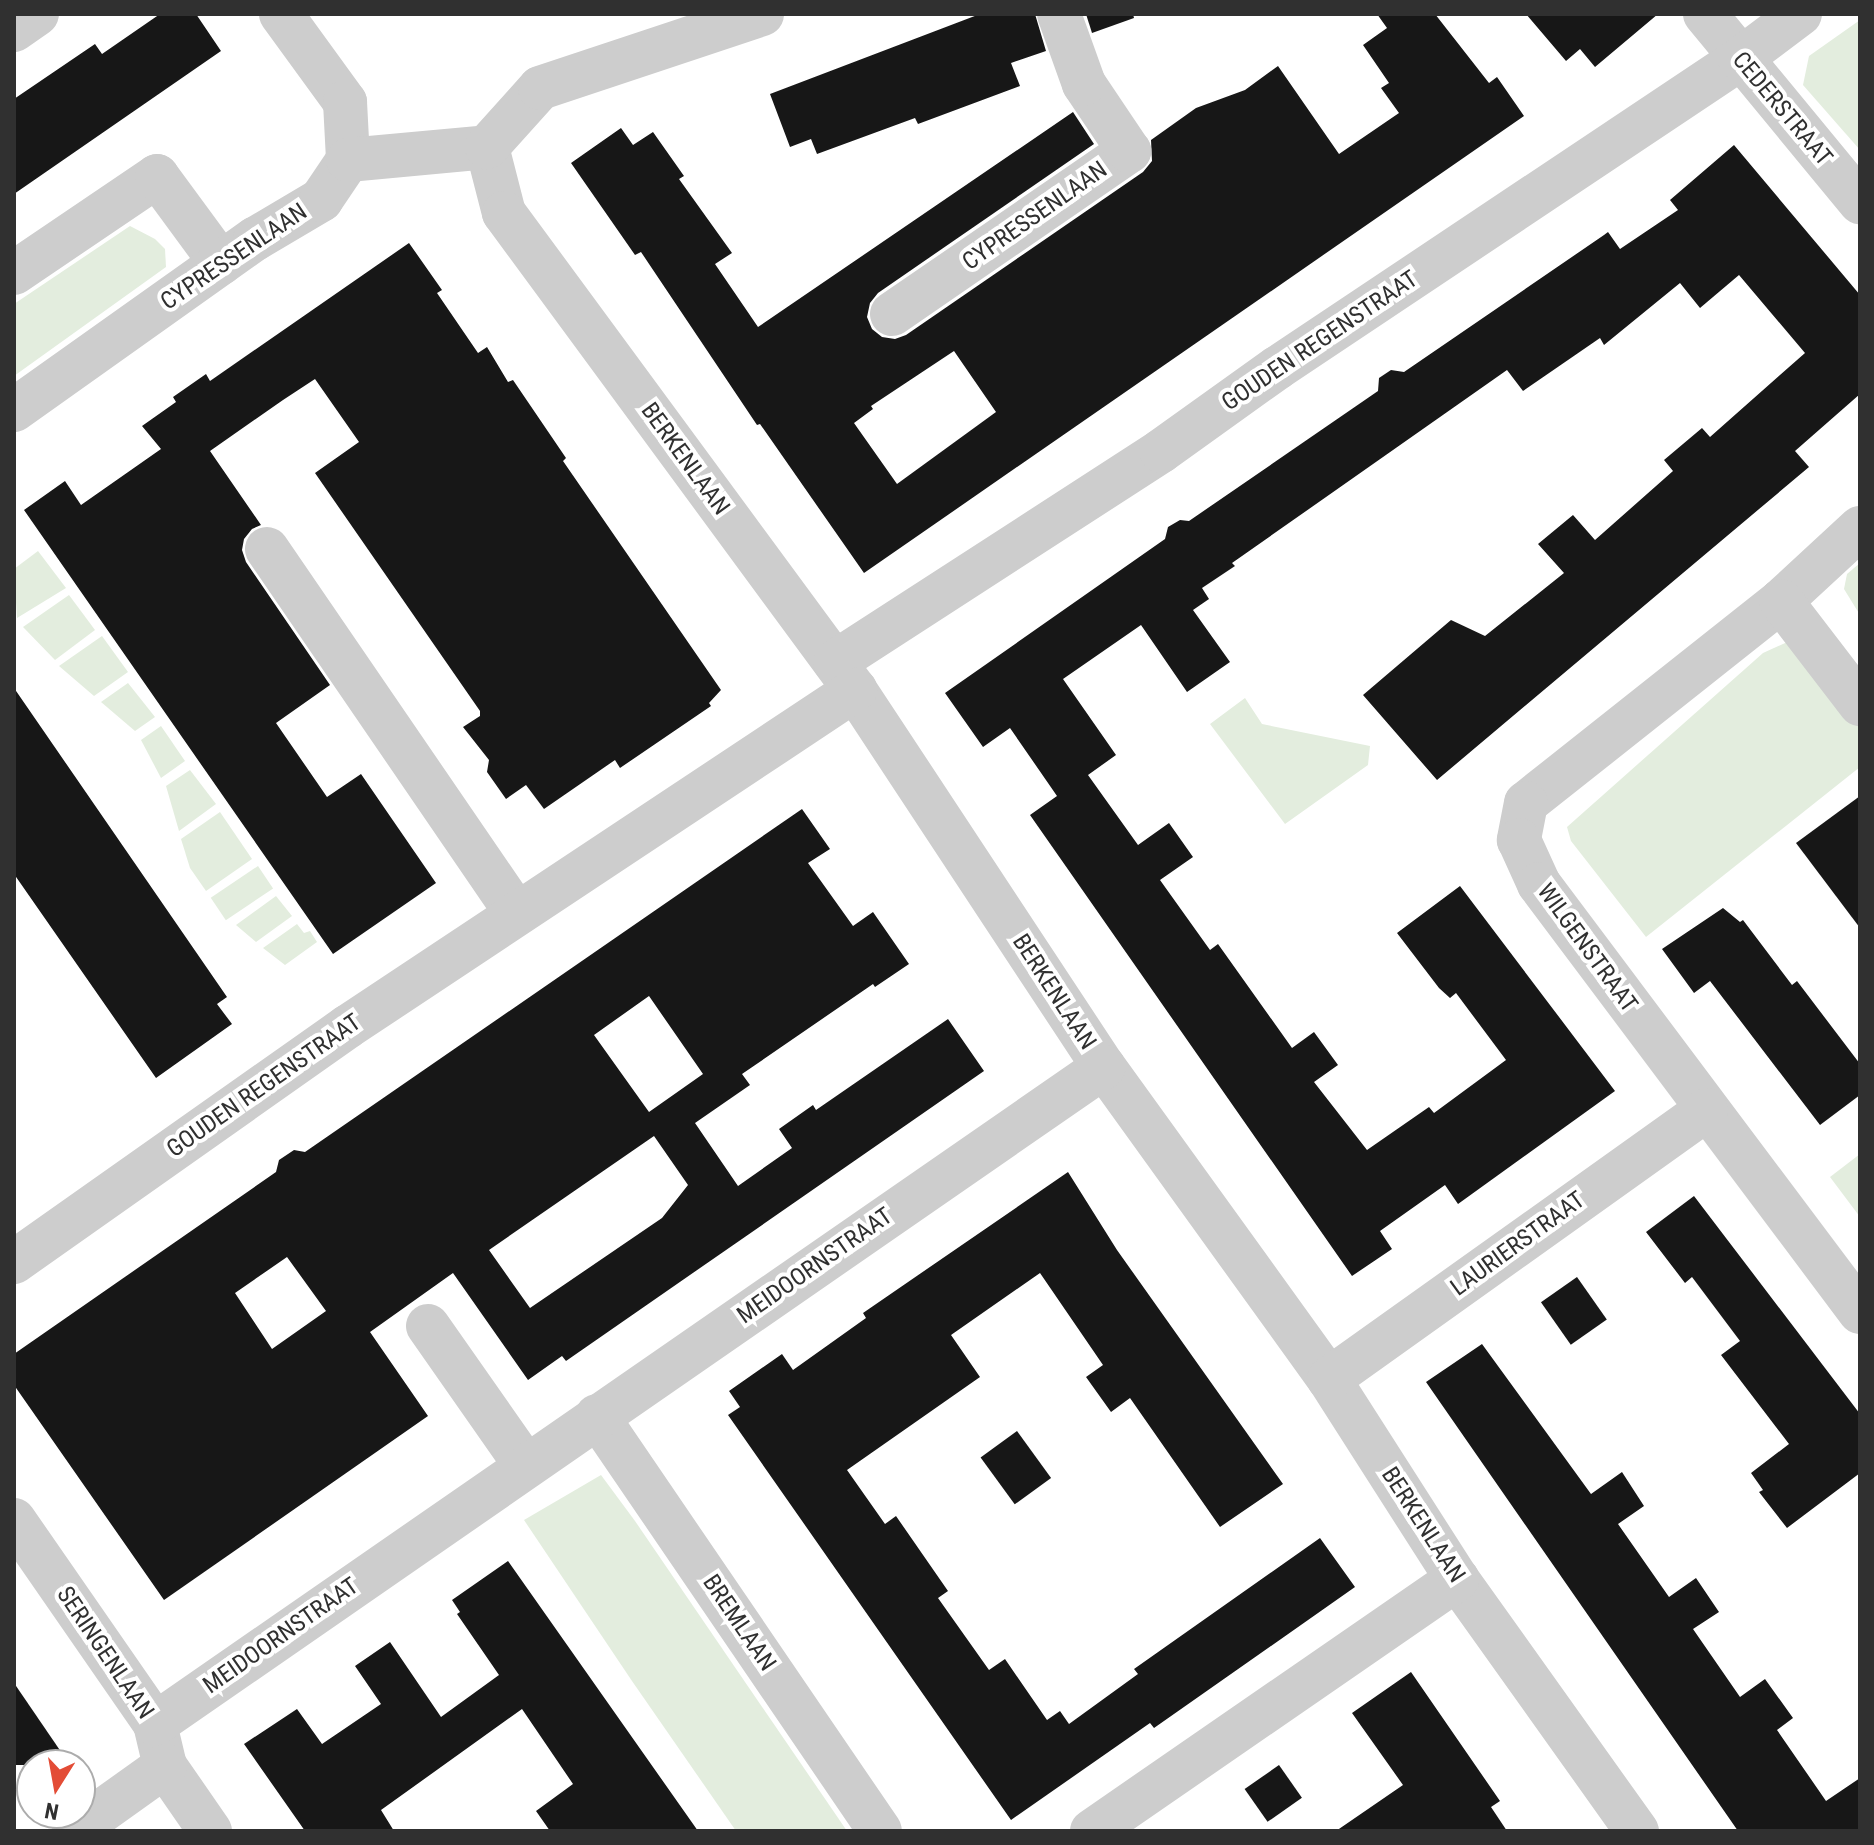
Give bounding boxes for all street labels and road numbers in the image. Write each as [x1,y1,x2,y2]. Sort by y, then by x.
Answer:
street label: CEDERSTRAAT [1726,46,1838,172]
street label: CYPRESSENLAAN [957,155,1113,277]
street label: CYPRESSENLAAN [155,198,313,316]
street label: GOUDEN REGENSTRAAT [1217,265,1423,417]
street label: BERKENLAAN [635,397,735,521]
street label: WILGENSTRAAT [1531,878,1643,1018]
street label: BERKENLAAN [1006,929,1102,1055]
street label: GOUDEN REGENSTRAAT [162,1008,366,1164]
street label: LAURIERSTRAAT [1445,1186,1591,1302]
street label: MEIDOORNSTRAAT [732,1202,898,1330]
street label: BERKENLAAN [1375,1462,1471,1588]
street label: BREMLAAN [696,1569,782,1677]
street label: MEIDOORNSTRAAT [198,1572,364,1700]
street label: SERINGENLAAN [50,1581,160,1725]

